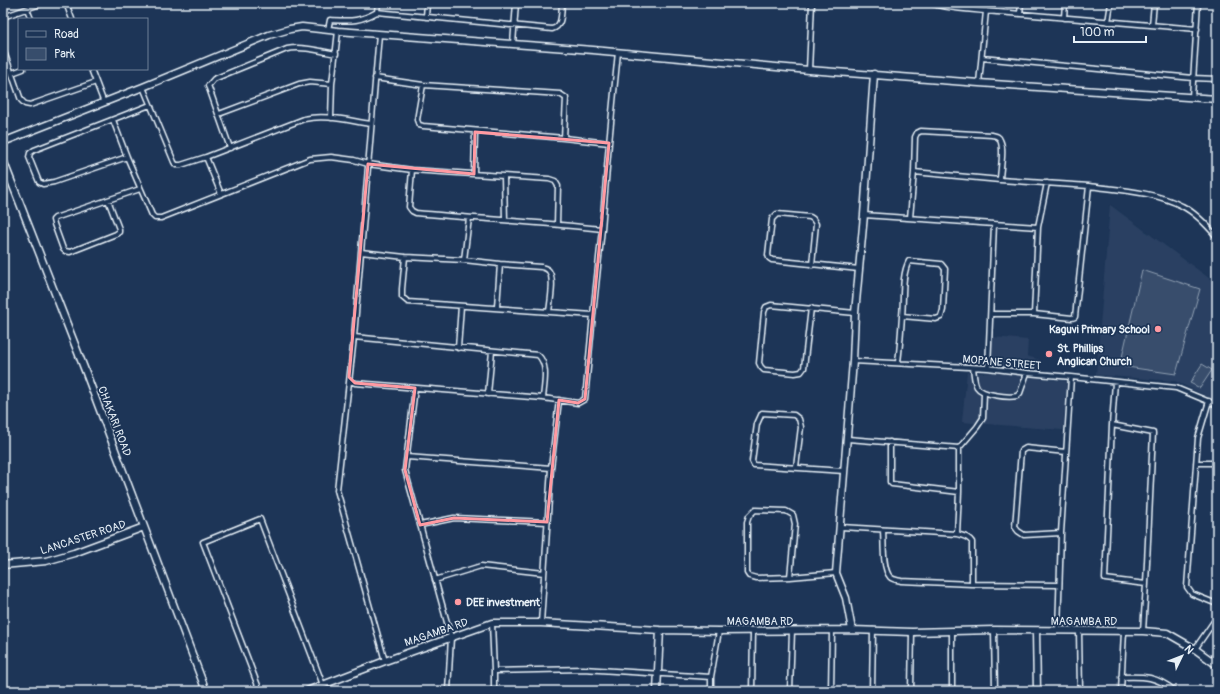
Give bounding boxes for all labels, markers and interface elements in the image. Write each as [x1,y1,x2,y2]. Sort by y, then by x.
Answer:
legend [18,18,148,70]
scale bar [1074,18,1146,44]
text: 100 m [1080,25,1115,40]
text: Road [54,27,79,42]
text: Park [54,47,75,62]
place label: Kaguvi Primary School [1049,323,1150,336]
marker: Kaguvi Primary School [1153,324,1163,334]
place label: St. Phillips Anglican Church [1057,342,1132,368]
marker: St. Phillips Anglican Church [1044,349,1054,359]
street label: MOPANE STREET [962,353,1042,372]
street label: CHAKARI ROAD [95,384,134,458]
street label: LANCASTER ROAD [39,517,128,557]
place label: DEE investment [466,596,541,609]
marker: DEE investment [453,597,463,607]
street label: MAGAMBA RD [403,615,470,649]
street label: MAGAMBA RD [727,615,793,628]
street label: MAGAMBA RD [1051,615,1117,628]
north arrow [1162,636,1202,676]
text: N [1182,642,1197,657]

